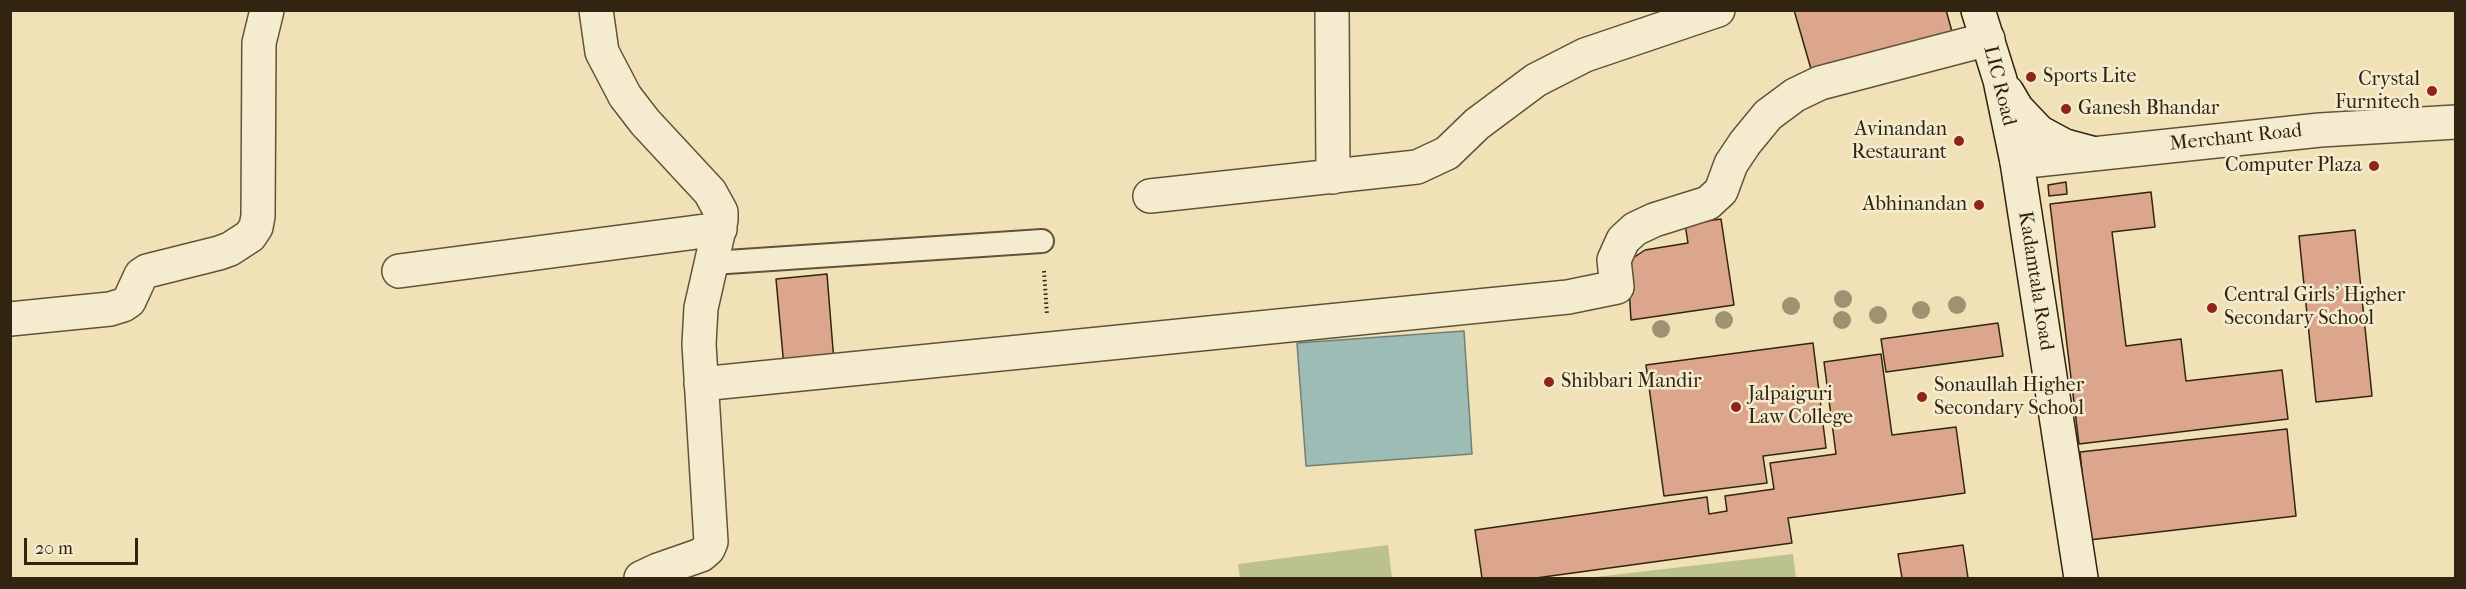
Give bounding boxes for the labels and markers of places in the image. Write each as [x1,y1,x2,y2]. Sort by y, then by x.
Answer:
place label: Sports Lite [2043,65,2136,89]
place label: Crystal Furnitech [2335,68,2420,115]
marker: Sports Lite [2024,70,2038,84]
marker: Crystal Furnitech [2425,84,2439,98]
place label: Ganesh Bhandar [2078,97,2219,121]
marker: Ganesh Bhandar [2059,102,2073,116]
place label: Avinandan Restaurant [1851,118,1947,165]
marker: Avinandan Restaurant [1952,134,1966,148]
place label: Computer Plaza [2225,154,2362,178]
marker: Computer Plaza [2367,159,2381,173]
place label: Abhinandan [1862,193,1967,217]
marker: Abhinandan [1972,198,1986,212]
place label: Central Girls' Higher Secondary School [2224,284,2405,331]
marker: Central Girls' Higher Secondary School [2205,301,2219,315]
place label: Shibbari Mandir [1561,370,1702,394]
place label: Sonaullah Higher Secondary School [1934,374,2084,421]
marker: Shibbari Mandir [1542,375,1556,389]
place label: Jalpaiguri Law College [1748,383,1853,430]
marker: Sonaullah Higher Secondary School [1915,390,1929,404]
marker: Jalpaiguri Law College [1729,400,1743,414]

